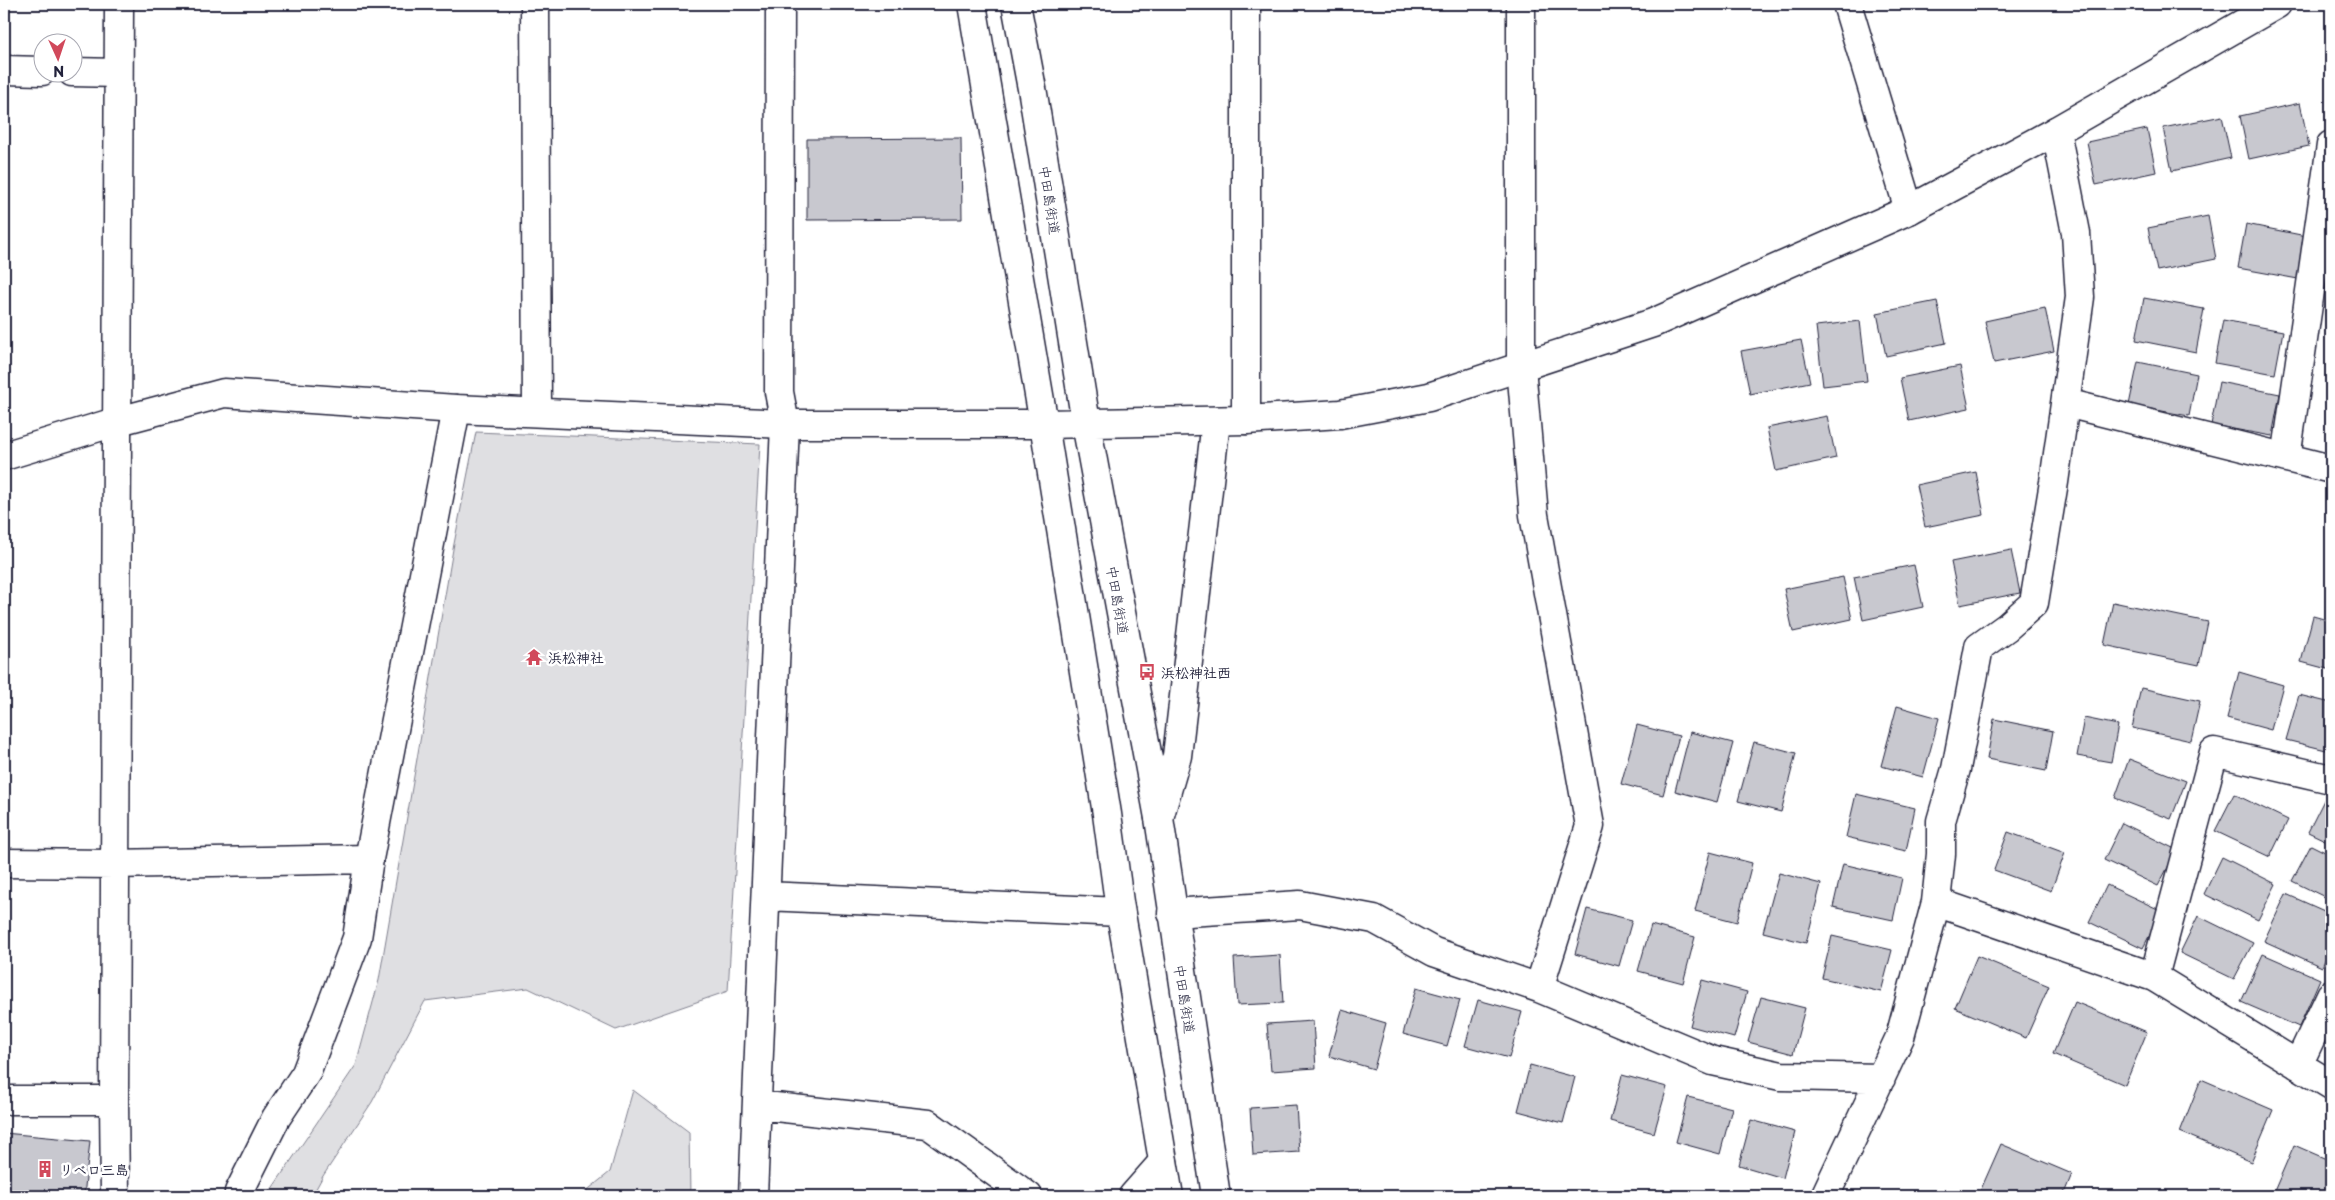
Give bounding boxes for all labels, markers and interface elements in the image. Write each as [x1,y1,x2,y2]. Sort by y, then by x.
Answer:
north arrow [32,32,82,82]
text: N [53,61,65,82]
street label: 中田島街道 [1034,164,1066,236]
street label: 中田島街道 [1102,564,1134,636]
temple icon: 浜松神社 [524,647,544,667]
place label: 浜松神社 [548,647,604,668]
bus stop icon: 浜松神社西 [1137,662,1157,682]
place label: 浜松神社西 [1161,662,1231,683]
street label: 中田島街道 [1169,963,1201,1035]
building icon: リベロ三島 [35,1159,55,1179]
place label: リベロ三島 [59,1159,129,1180]

